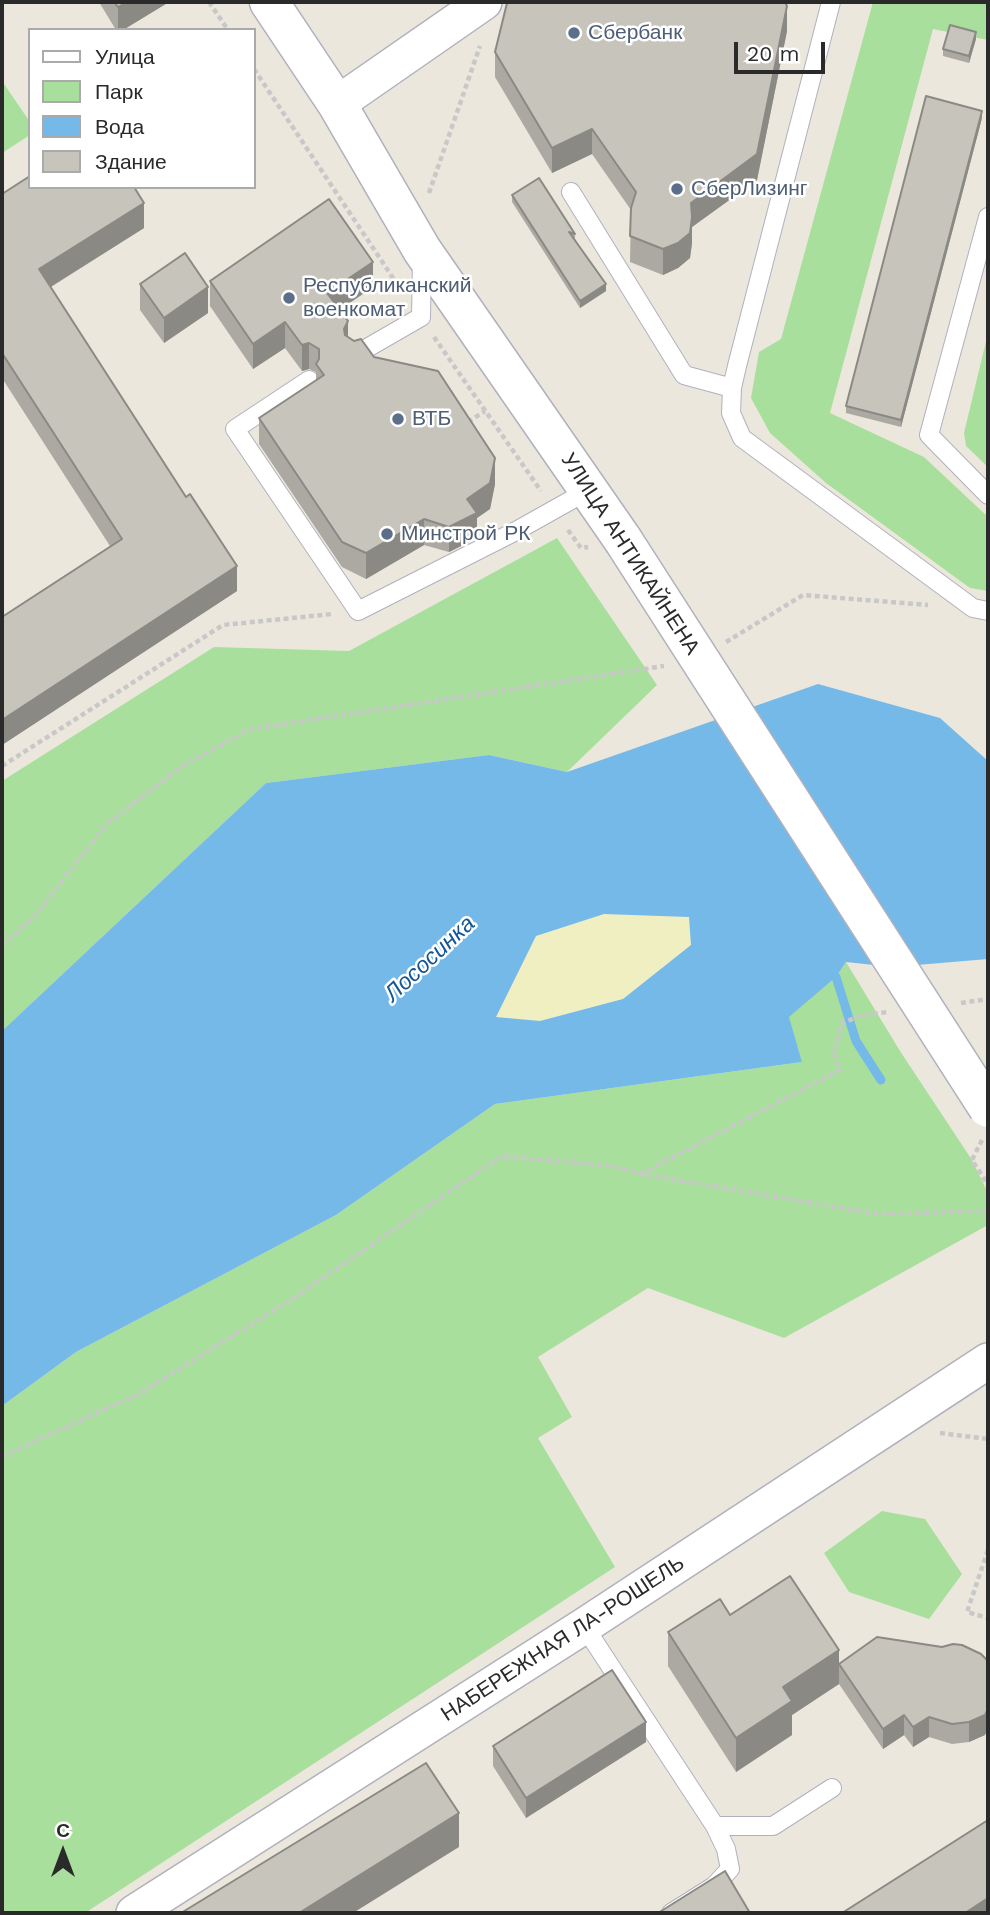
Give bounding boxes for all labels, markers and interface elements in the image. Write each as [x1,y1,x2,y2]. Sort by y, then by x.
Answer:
place label: Сбербанк [588,20,682,46]
marker: Сбербанк [566,25,582,41]
legend [28,28,256,189]
scale bar [738,28,829,72]
text: 20 m [747,41,799,66]
text: Улица [95,44,155,69]
text: Парк [95,79,143,104]
text: Вода [95,114,144,139]
text: Здание [95,149,167,174]
place label: СберЛизинг [691,176,807,202]
marker: СберЛизинг [669,181,685,197]
place label: Республиканский военкомат [303,273,472,323]
marker: Республиканский военкомат [281,290,297,306]
place label: ВТБ [412,406,451,432]
marker: ВТБ [390,411,406,427]
street label: УЛИЦА АНТИКАЙНЕНА [555,449,705,659]
place label: Минстрой РК [401,521,530,547]
marker: Минстрой РК [379,526,395,542]
water label: Лососинка [379,910,481,1008]
street label: НАБЕРЕЖНАЯ ЛА-РОШЕЛЬ [437,1551,689,1727]
north arrow [28,1817,98,1887]
text: С [56,1819,70,1842]

